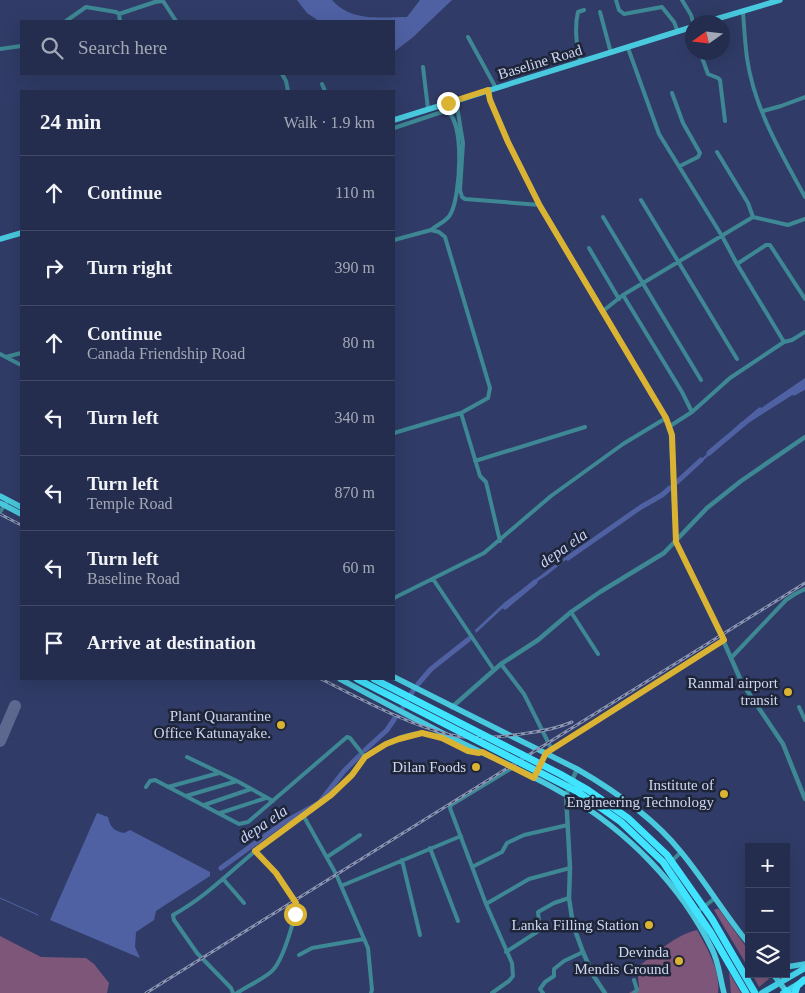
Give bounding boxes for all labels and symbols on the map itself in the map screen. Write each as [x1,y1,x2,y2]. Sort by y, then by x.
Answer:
north arrow [685,15,730,60]
street label: Baseline Road [496,41,584,82]
route end [437,92,460,115]
water label: depa ela [536,525,591,571]
place label: Ranmal airport transit [688,675,779,708]
marker: Ranmal airport transit [782,686,794,698]
place label: Plant Quarantine Office Katunayake. [154,708,271,741]
marker: Plant Quarantine Office Katunayake. [275,719,287,731]
place label: Dilan Foods [392,759,466,775]
marker: Dilan Foods [470,761,482,773]
place label: Institute of Engineering Technology [567,777,714,810]
marker: Institute of Engineering Technology [718,788,730,800]
water label: depa ela [236,802,291,847]
route start [284,903,307,926]
place label: Lanka Filling Station [512,917,639,933]
marker: Lanka Filling Station [643,919,655,931]
place label: Devinda Mendis Ground [574,944,669,977]
marker: Devinda Mendis Ground [673,955,685,967]

